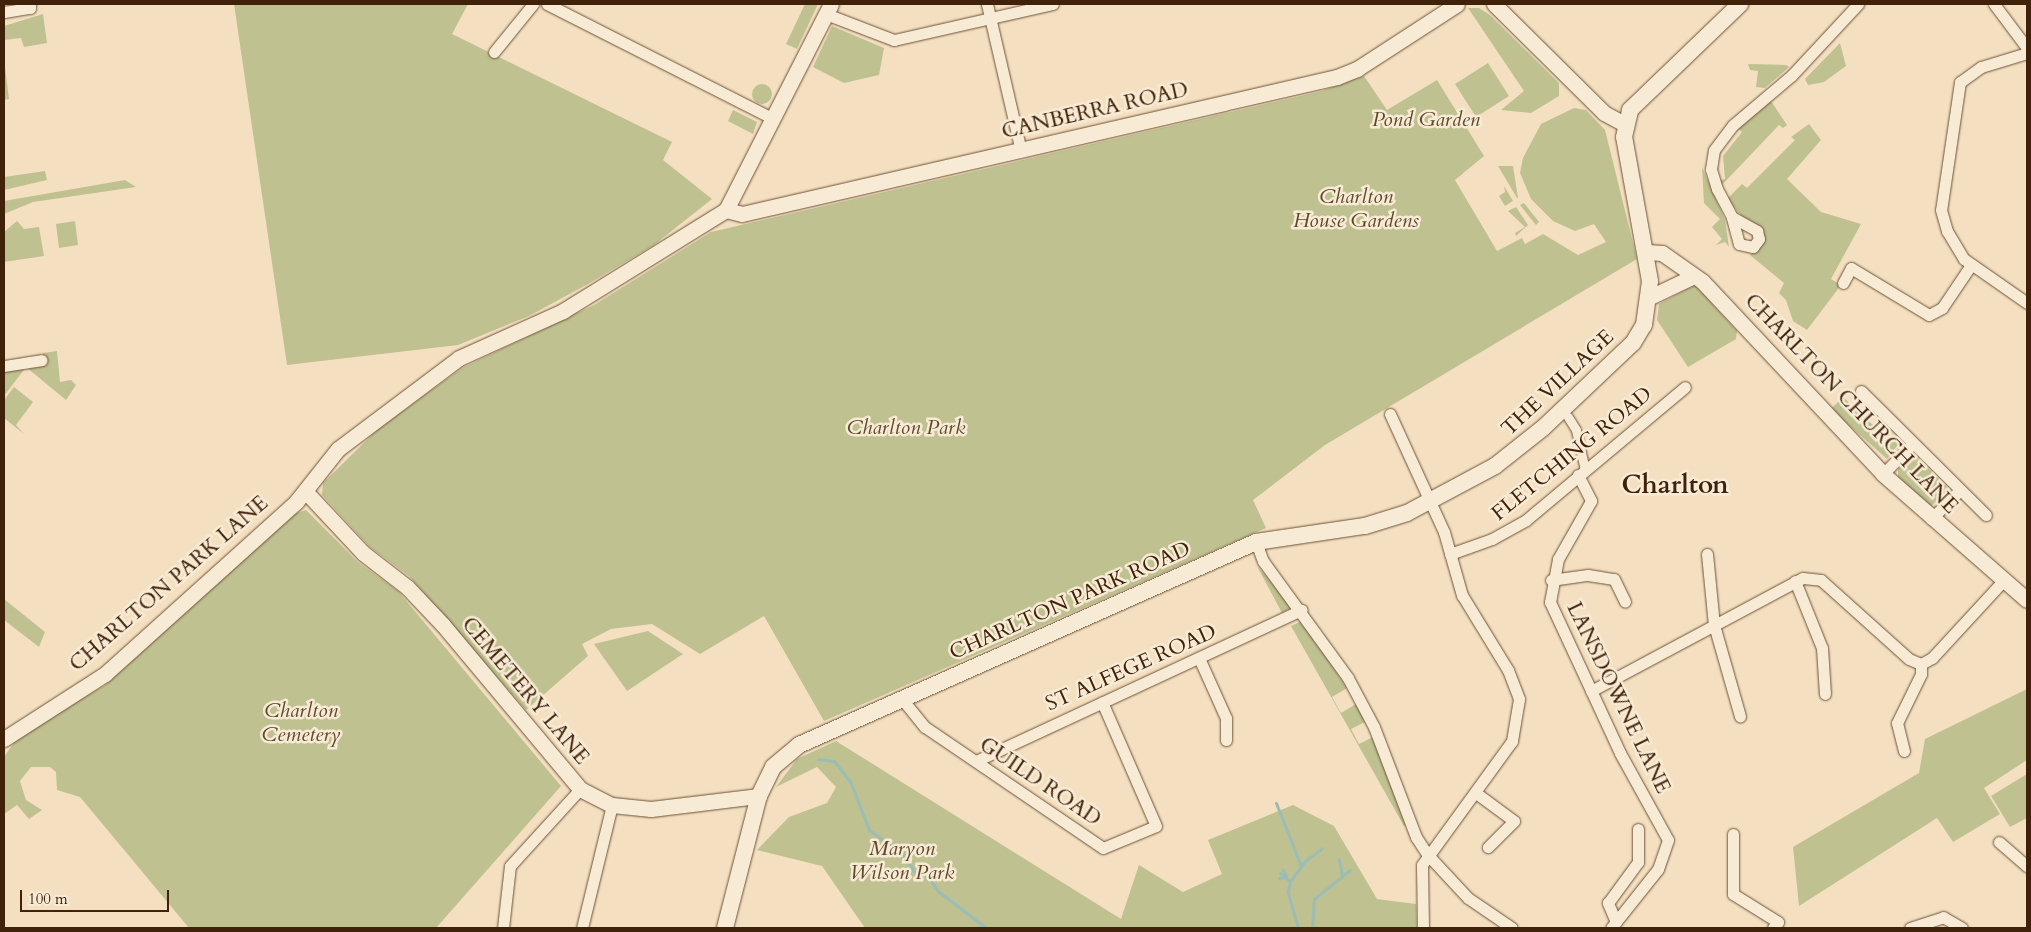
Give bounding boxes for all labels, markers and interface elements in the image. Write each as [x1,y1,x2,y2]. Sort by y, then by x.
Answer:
street label: CANBERRA ROAD [999,77,1191,145]
park label: Pond Garden [1372,107,1480,133]
park label: Charlton House Gardens [1293,184,1419,234]
street label: CHARLTON CHURCH LANE [1739,289,1963,519]
street label: THE VILLAGE [1497,325,1619,441]
street label: FLETCHING ROAD [1487,382,1657,526]
park label: Charlton Park [847,415,965,441]
district label: Charlton [1621,469,1729,501]
street label: CHARLTON PARK LANE [65,491,273,677]
street label: CHARLTON PARK ROAD [946,536,1194,666]
street label: LANSDOWNE LANE [1561,598,1675,798]
street label: CEMETERY LANE [456,612,594,770]
street label: ST ALFEGE ROAD [1042,619,1220,717]
park label: Charlton Cemetery [262,698,340,748]
street label: GUILD ROAD [974,732,1106,832]
park label: Maryon Wilson Park [850,836,954,886]
scale bar [22,880,171,912]
text: 100 m [28,889,68,909]

